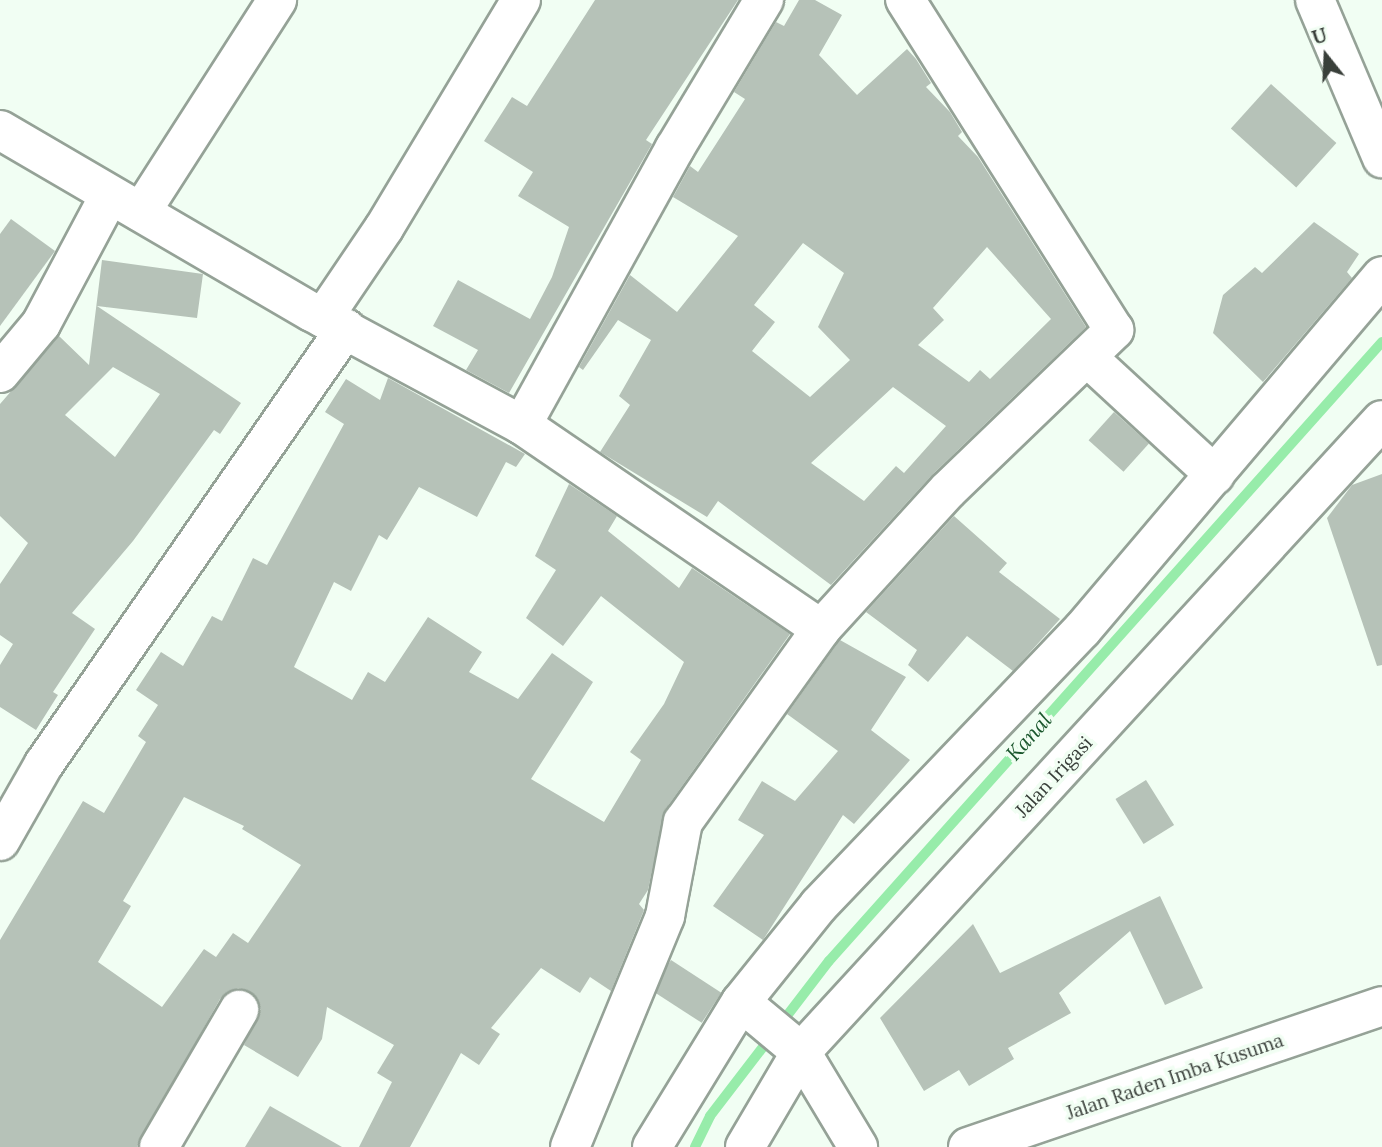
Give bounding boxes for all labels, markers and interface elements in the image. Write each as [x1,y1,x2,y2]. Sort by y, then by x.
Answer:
north arrow [1291,21,1361,91]
text: U [1309,22,1330,50]
water label: Kanal [1001,708,1057,766]
street label: Jalan Irigasi [1011,732,1097,822]
street label: Jalan Raden Imba Kusuma [1063,1029,1287,1125]

